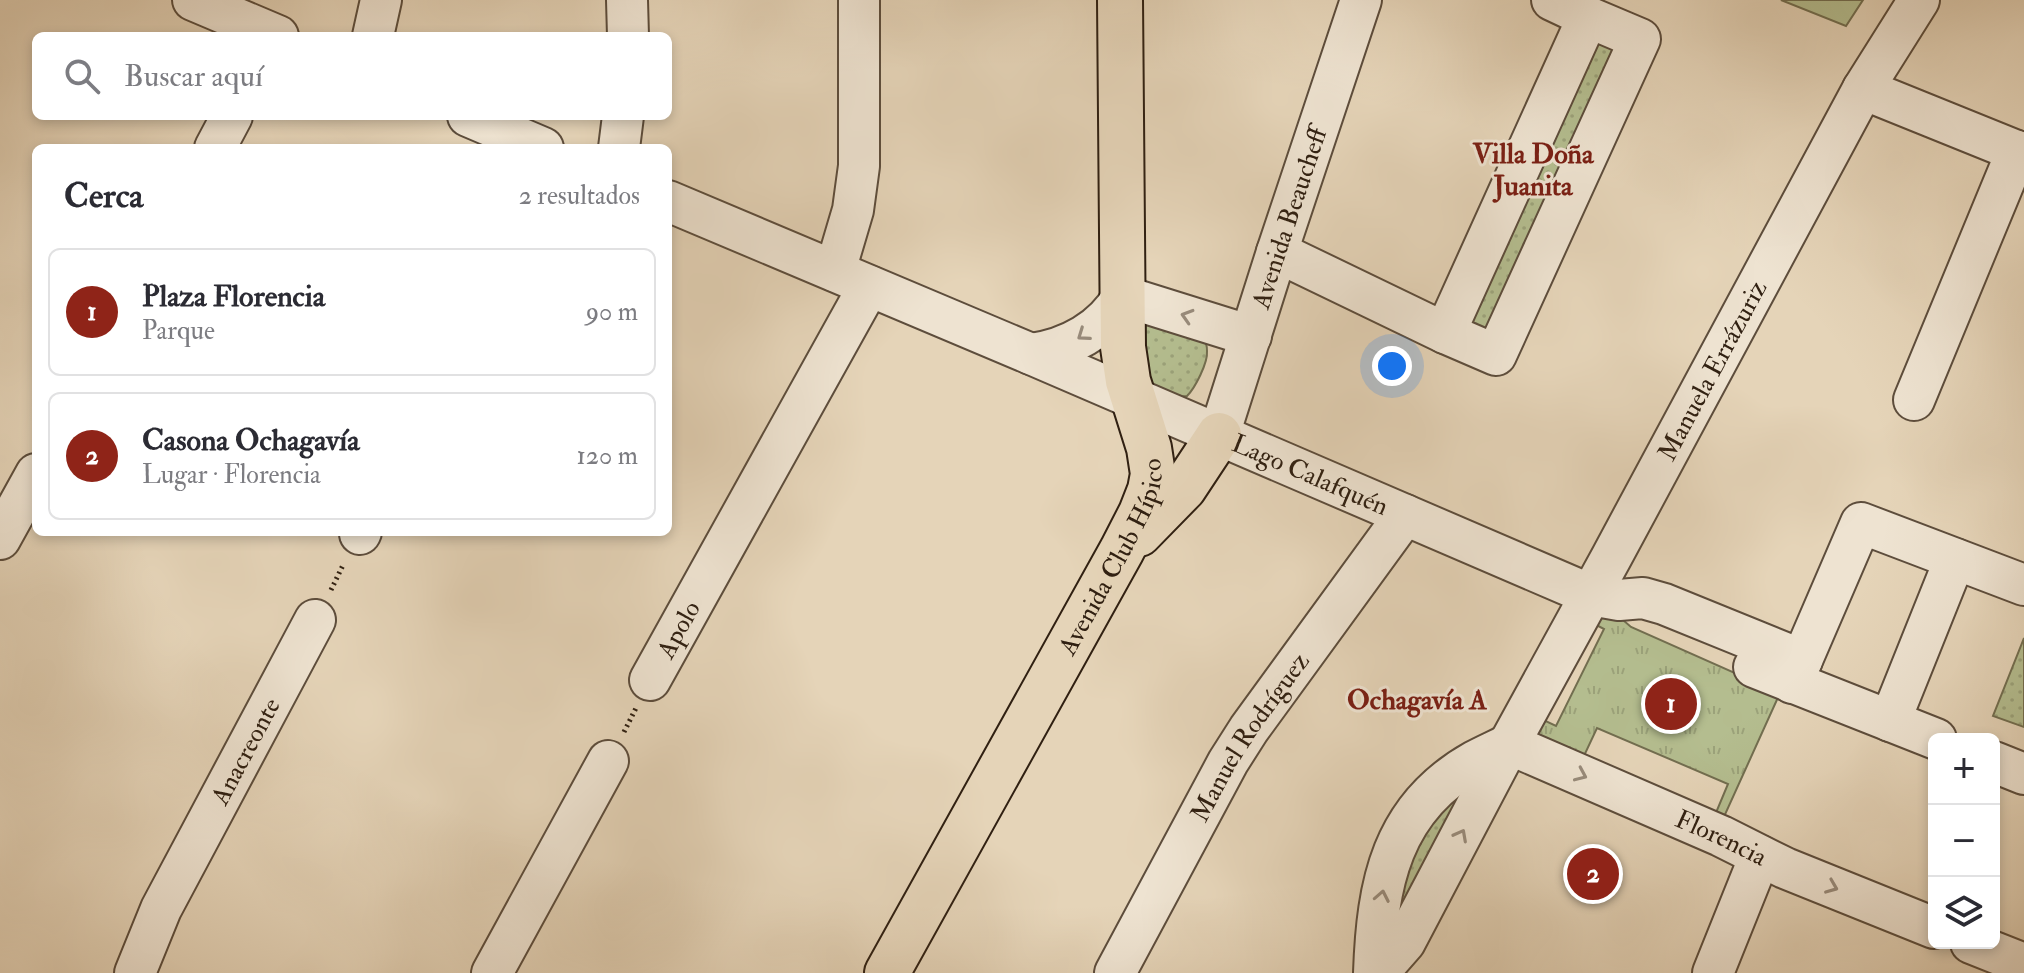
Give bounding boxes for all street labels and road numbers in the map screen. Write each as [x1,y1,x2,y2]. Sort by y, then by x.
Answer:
street label: Avenida Beaucheff [1245,120,1336,314]
street label: Manuela Errázuriz [1651,275,1774,467]
street label: Lago Calafquén [1227,427,1393,523]
street label: Avenida Club Hípico [1051,456,1170,662]
street label: Apolo [650,595,708,665]
street label: Manuel Rodríguez [1184,646,1317,827]
street label: Anacreonte [204,692,288,811]
street label: Florencia [1670,803,1772,874]

